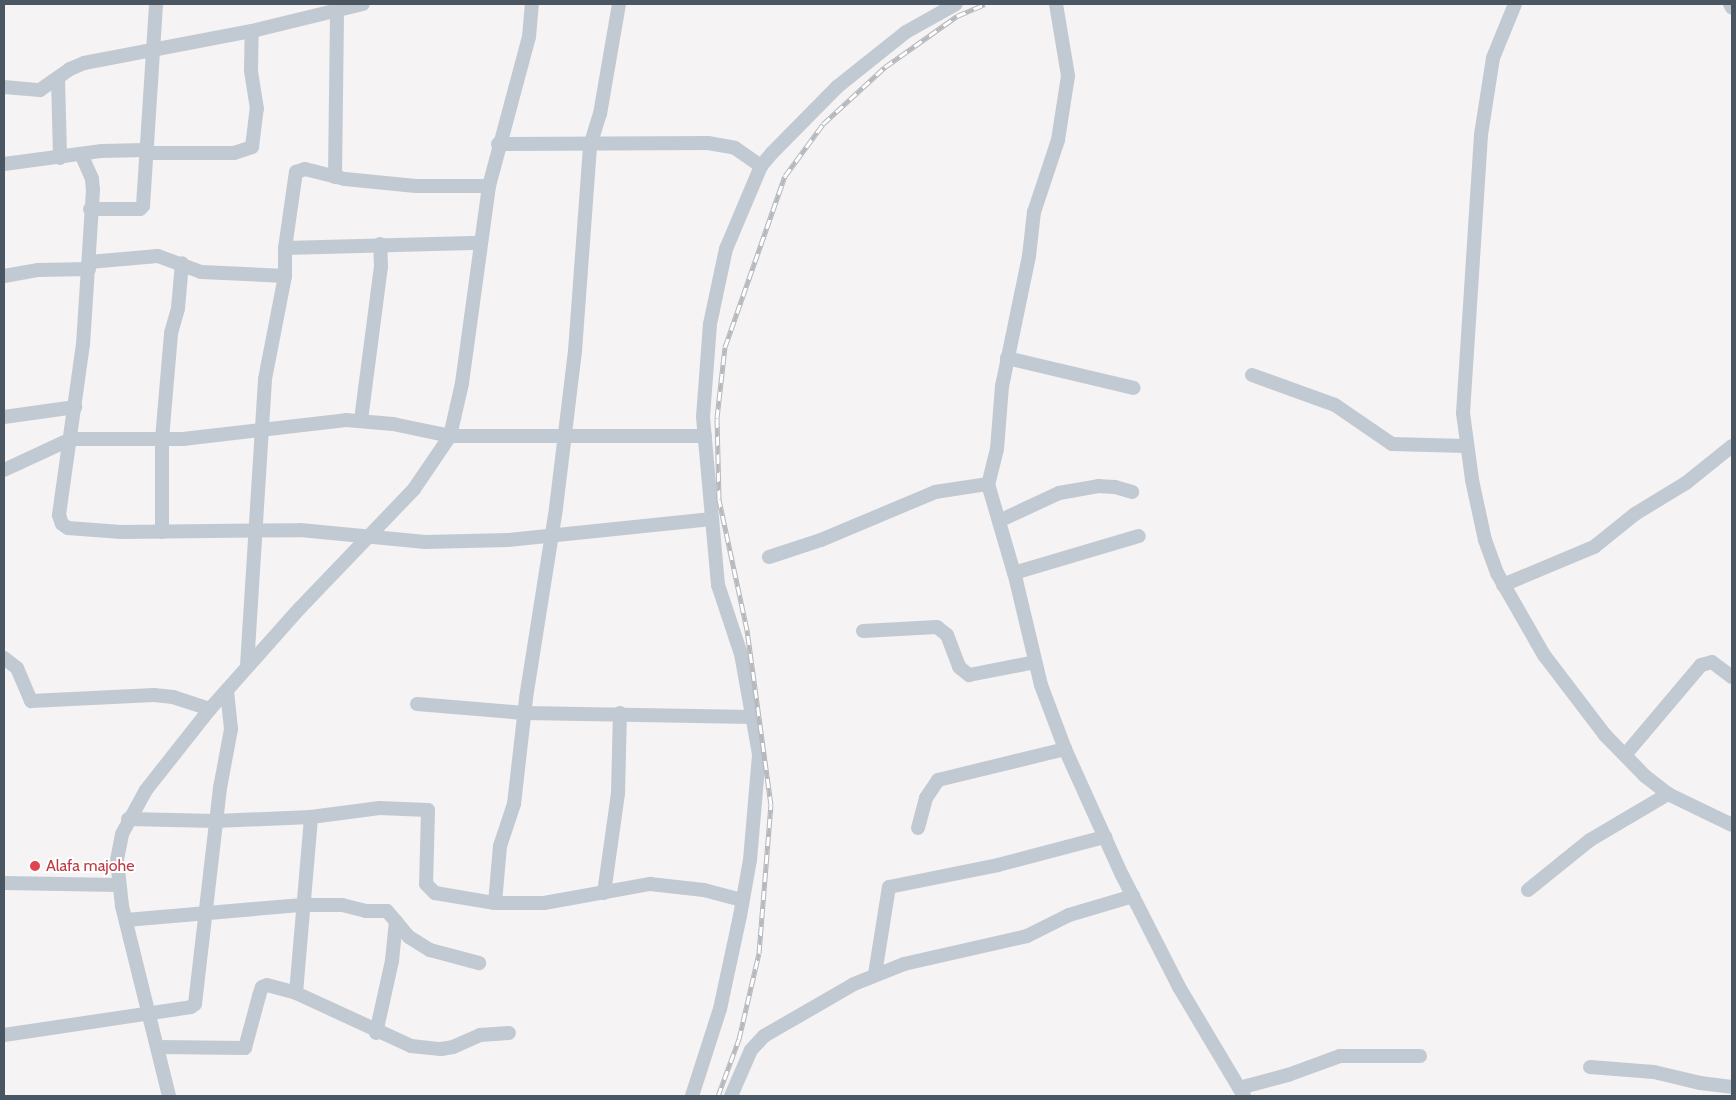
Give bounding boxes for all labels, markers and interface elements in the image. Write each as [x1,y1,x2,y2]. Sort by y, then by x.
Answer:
place label: Alafa majohe [46,856,134,876]
marker: Alafa majohe [28,859,42,873]

